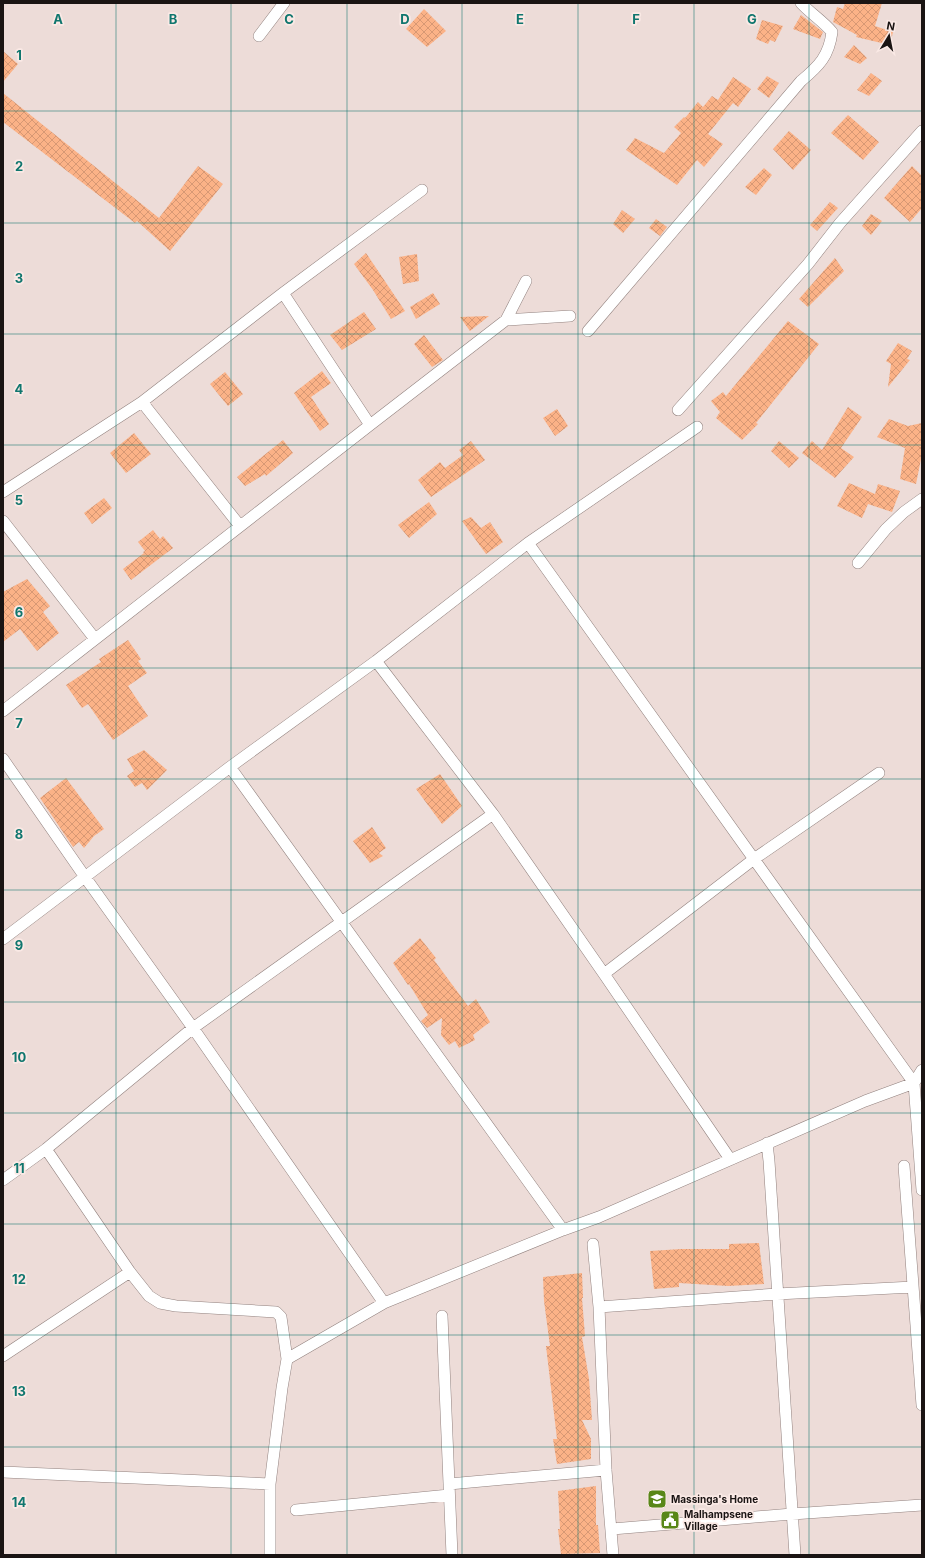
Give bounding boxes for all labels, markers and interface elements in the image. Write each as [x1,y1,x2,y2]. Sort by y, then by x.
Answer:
text: A [53,11,63,27]
text: B [169,11,178,27]
text: C [284,11,294,27]
text: D [400,11,410,27]
text: E [516,11,524,27]
text: F [632,11,640,27]
text: G [747,11,757,27]
north arrow [869,16,909,56]
text: N [885,19,896,34]
text: 1 [16,47,22,63]
text: 2 [15,158,23,174]
text: 3 [15,270,23,286]
text: 4 [15,381,24,397]
text: 5 [15,492,23,508]
text: 6 [15,604,23,620]
text: 7 [15,715,23,731]
text: 8 [15,826,23,842]
text: 9 [15,937,23,953]
text: 10 [12,1049,26,1065]
text: 11 [13,1160,25,1176]
text: 12 [12,1271,26,1287]
text: 13 [12,1383,26,1399]
school or university icon: Massinga's Home [646,1488,668,1510]
place label: Massinga's Home [671,1493,758,1506]
text: 14 [12,1494,26,1510]
place label: Malhampsene Village [684,1508,753,1533]
public building icon: Malhampsene Village [659,1509,681,1531]

